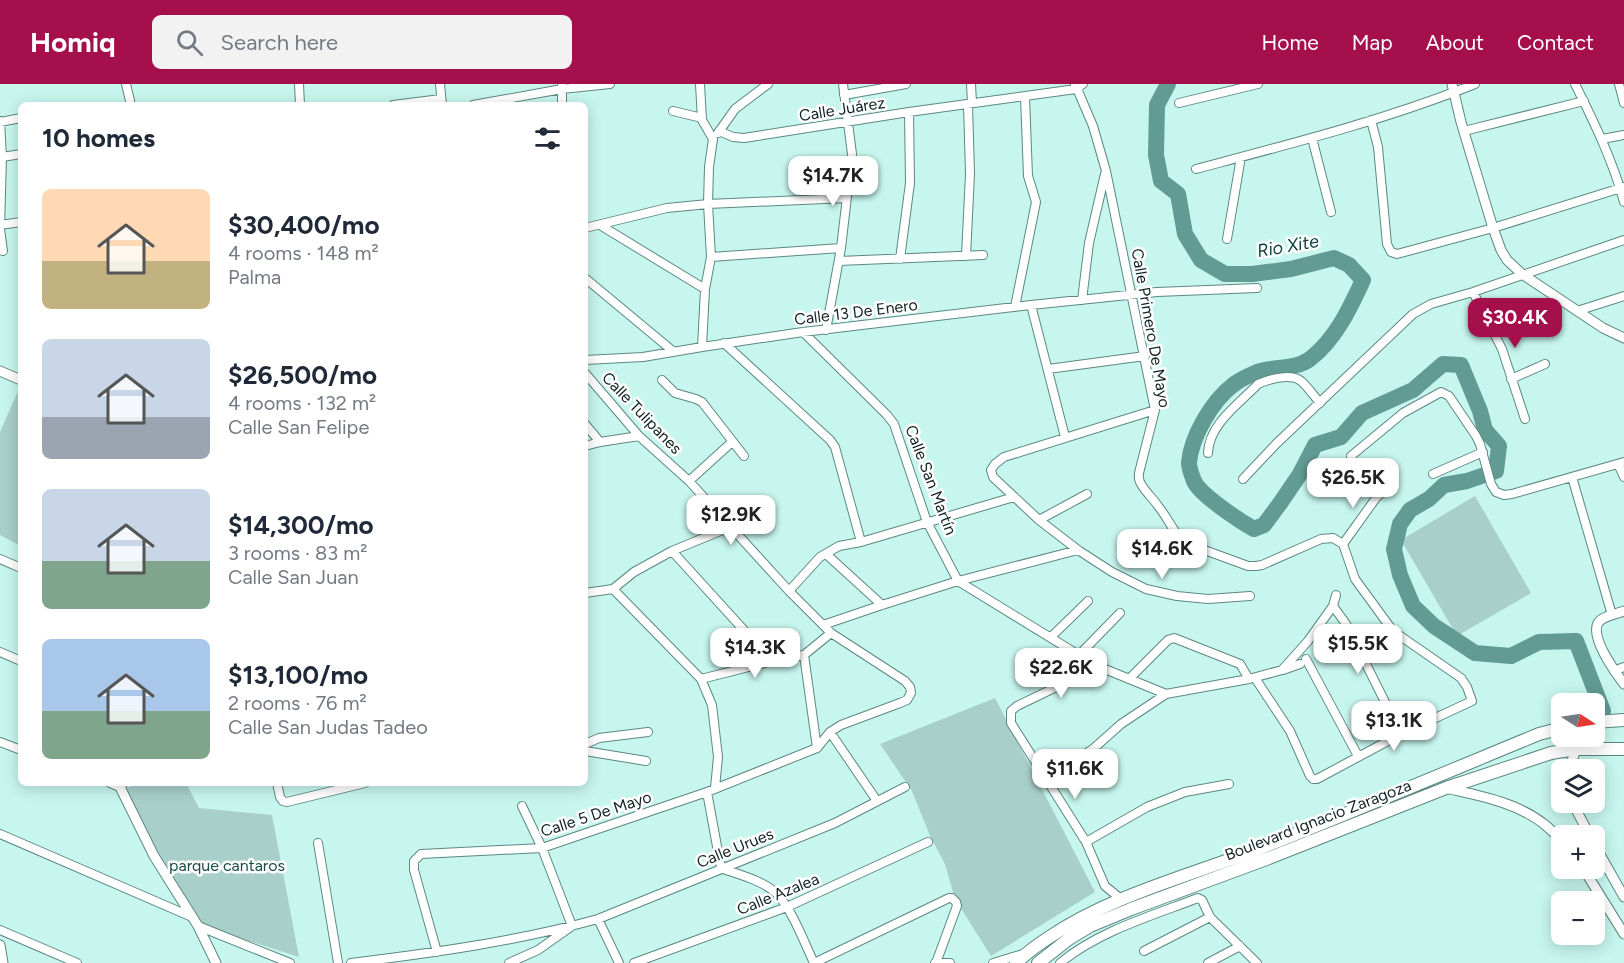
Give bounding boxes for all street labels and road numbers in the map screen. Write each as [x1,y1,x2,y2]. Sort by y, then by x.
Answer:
street label: Calle Juárez [798,93,886,125]
street label: Calle Primero De Mayo [1128,247,1174,409]
street label: Calle 13 De Enero [793,295,919,329]
street label: Calle Tulipanes [598,368,686,458]
street label: Calle San Martín [901,422,961,538]
street label: Boulevard Ignacio Zaragoza [1222,776,1414,864]
street label: Calle 5 De Mayo [538,787,654,841]
street label: Calle Urues [694,824,776,872]
street label: Calle Azalea [734,869,822,919]

